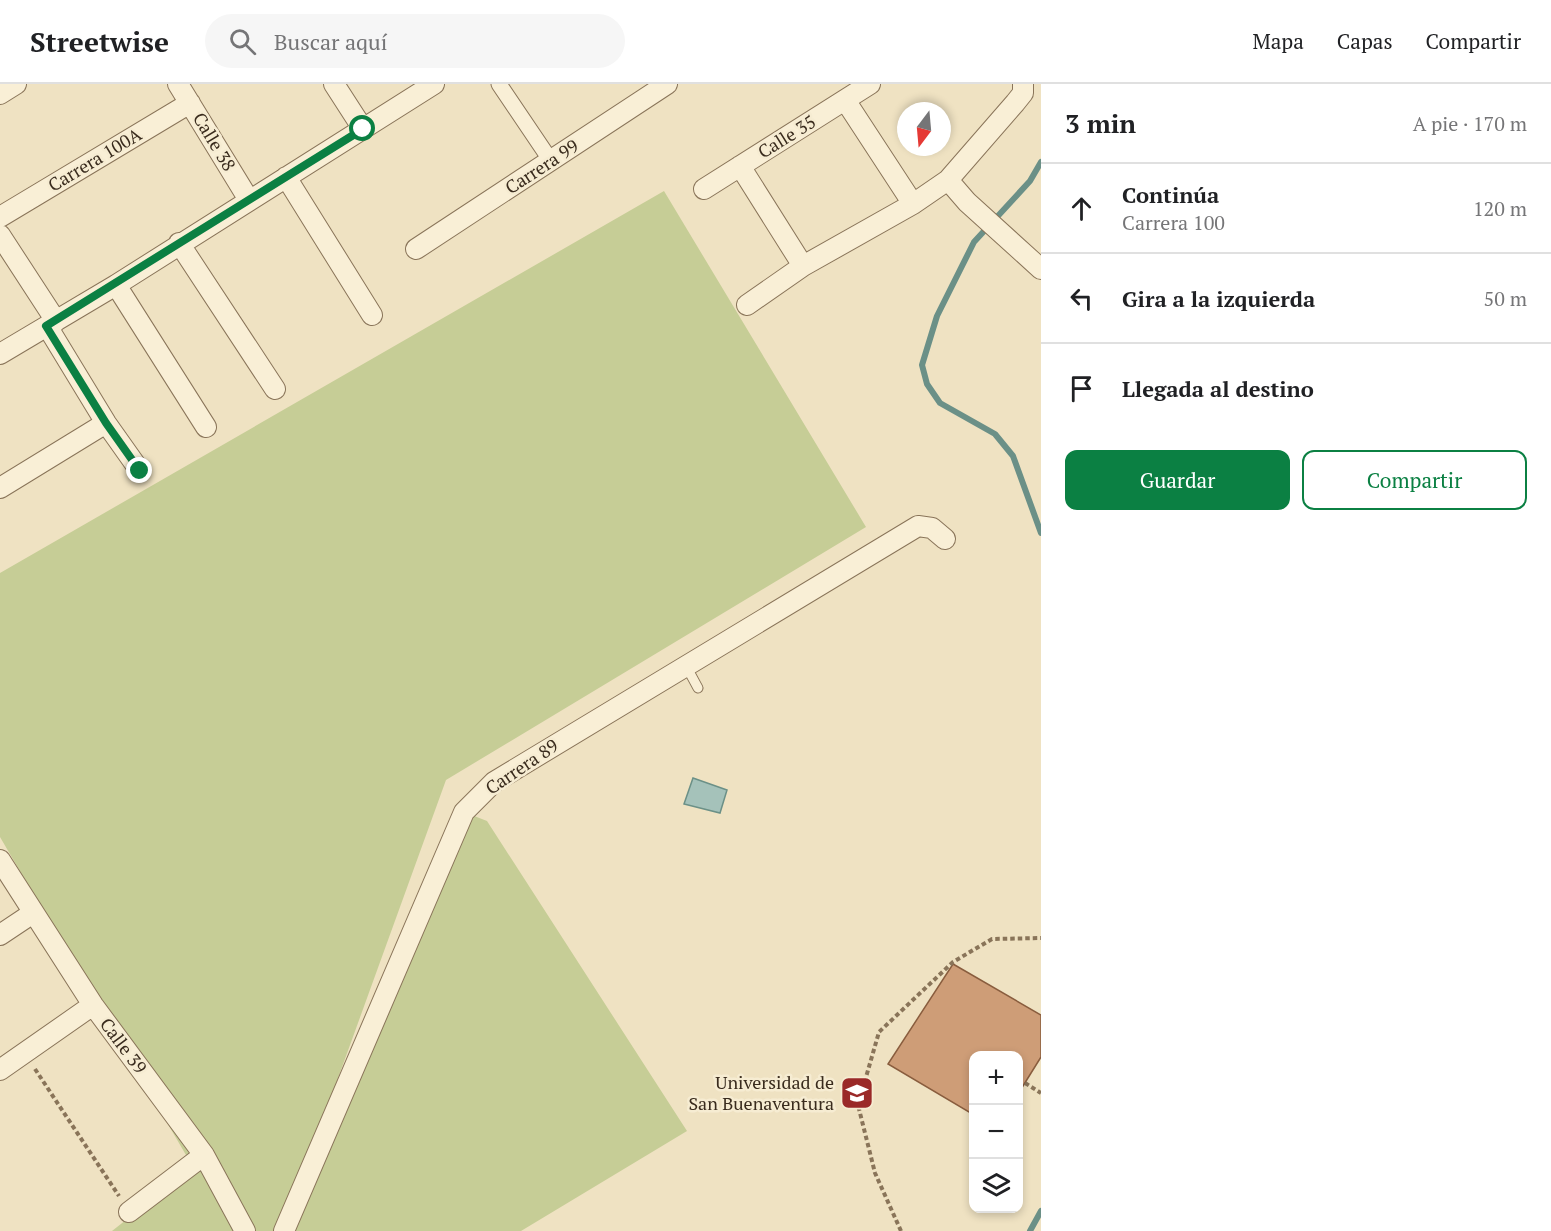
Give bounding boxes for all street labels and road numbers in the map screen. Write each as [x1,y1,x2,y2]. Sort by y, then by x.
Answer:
street label: Calle 38 [188,108,242,175]
street label: Calle 35 [753,109,820,163]
street label: Carrera 100A [43,121,146,196]
street label: Carrera 99 [500,133,583,199]
street label: Carrera 89 [480,733,563,799]
street label: Calle 39 [95,1013,153,1078]

